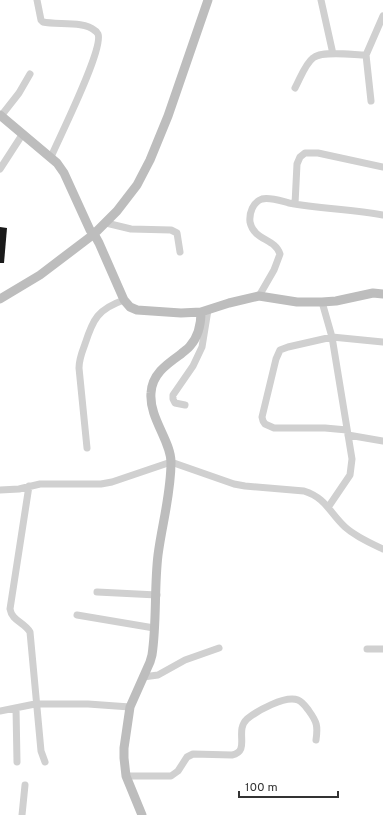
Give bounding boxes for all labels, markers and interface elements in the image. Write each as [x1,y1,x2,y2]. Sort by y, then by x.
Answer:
scale bar [239,773,338,799]
text: 100 m [245,780,278,796]

